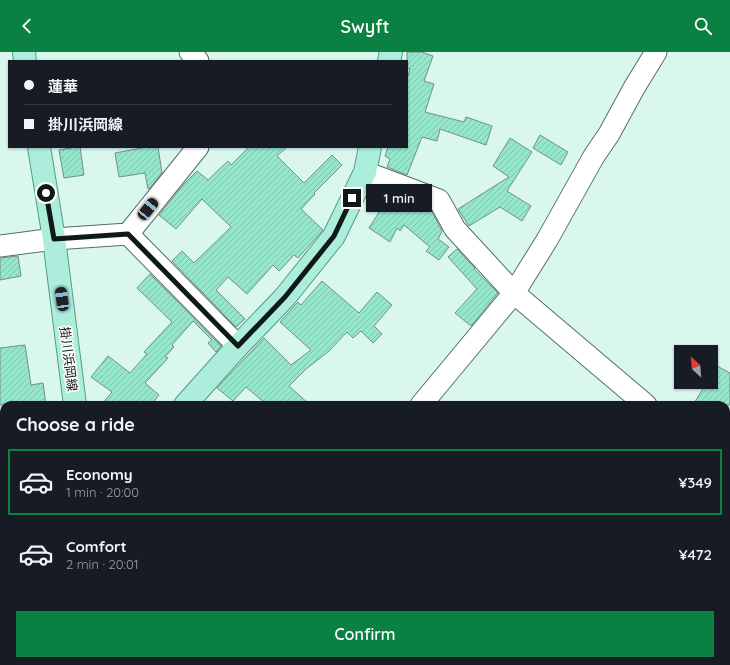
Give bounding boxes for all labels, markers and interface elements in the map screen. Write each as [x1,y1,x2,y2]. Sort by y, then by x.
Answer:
icon: back [16,15,38,37]
text: Swyft [340,15,390,38]
icon: search [692,15,714,37]
text: 蓮華 [48,77,78,96]
text: 掛川浜岡線 [48,115,123,134]
route start [37,184,55,202]
callout: 1 min [366,184,432,212]
route end [343,189,361,207]
text: 1 min [383,190,415,206]
car [136,196,160,222]
car [54,286,70,312]
street label: 掛川浜岡線 [57,326,81,392]
north arrow [674,345,718,389]
map controls [674,345,718,389]
text: Choose a ride [16,413,135,436]
icon: car [18,464,54,500]
text: Economy [66,465,133,484]
text: ¥349 [679,473,712,492]
text: 1 min · 20:00 [66,484,139,500]
icon: car [18,536,54,572]
text: Comfort [66,537,127,556]
text: ¥472 [679,545,712,564]
text: 2 min · 20:01 [66,556,138,572]
button: Confirm [16,611,714,657]

